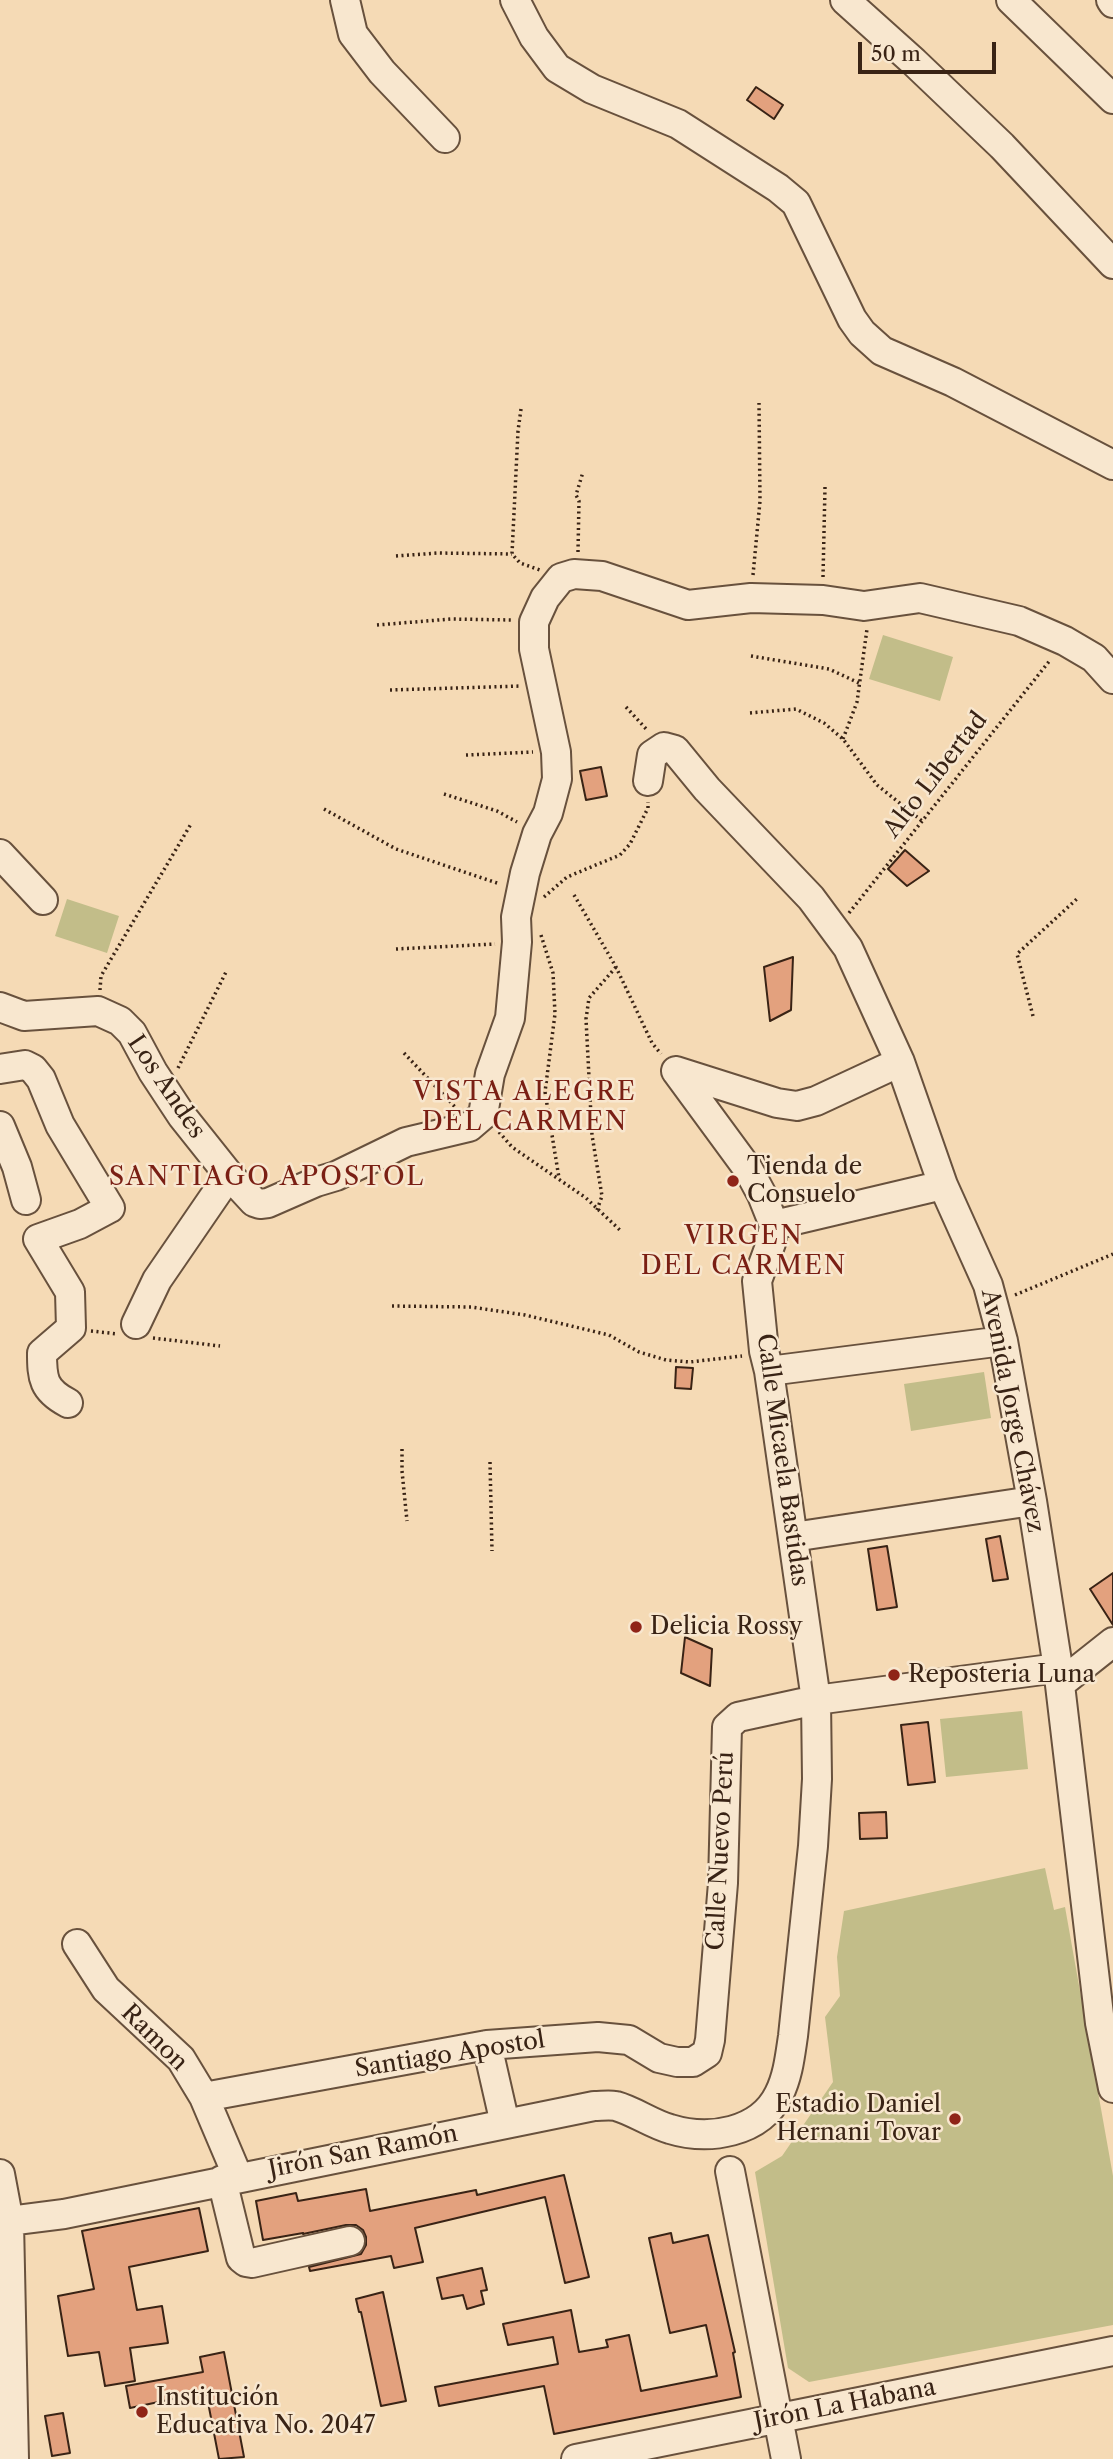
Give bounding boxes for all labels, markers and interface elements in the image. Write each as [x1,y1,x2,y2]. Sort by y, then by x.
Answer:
scale bar [861,28,999,72]
text: 50 m [871,41,921,66]
street label: Alto Libertad [878,707,994,843]
street label: Los Andes [121,1030,211,1144]
district label: VISTA ALEGRE DEL CARMEN [415,1076,635,1138]
place label: Tienda de Consuelo [747,1153,862,1209]
district label: SANTIAGO APOSTOL [111,1161,423,1193]
marker: Tienda de Consuelo [725,1173,741,1189]
district label: VIRGEN DEL CARMEN [642,1220,846,1282]
street label: Avenida Jorge Chávez [974,1287,1050,1535]
street label: Calle Micaela Bastidas [750,1332,814,1588]
place label: Delicia Rossy [650,1613,802,1641]
marker: Delicia Rossy [628,1619,644,1635]
place label: Reposteria Luna [908,1661,1095,1689]
marker: Reposteria Luna [886,1667,902,1683]
street label: Calle Nuevo Perú [701,1751,741,1951]
street label: Ramon [115,1999,193,2077]
street label: Santiago Apostol [353,2026,547,2084]
place label: Estadio Daniel Hernani Tovar [775,2091,941,2147]
marker: Estadio Daniel Hernani Tovar [947,2111,963,2127]
street label: Jirón San Ramón [266,2120,460,2184]
street label: Jirón La Habana [752,2373,938,2437]
place label: Institución Educativa No. 2047 [156,2384,375,2440]
marker: Institución Educativa No. 2047 [134,2404,150,2420]

